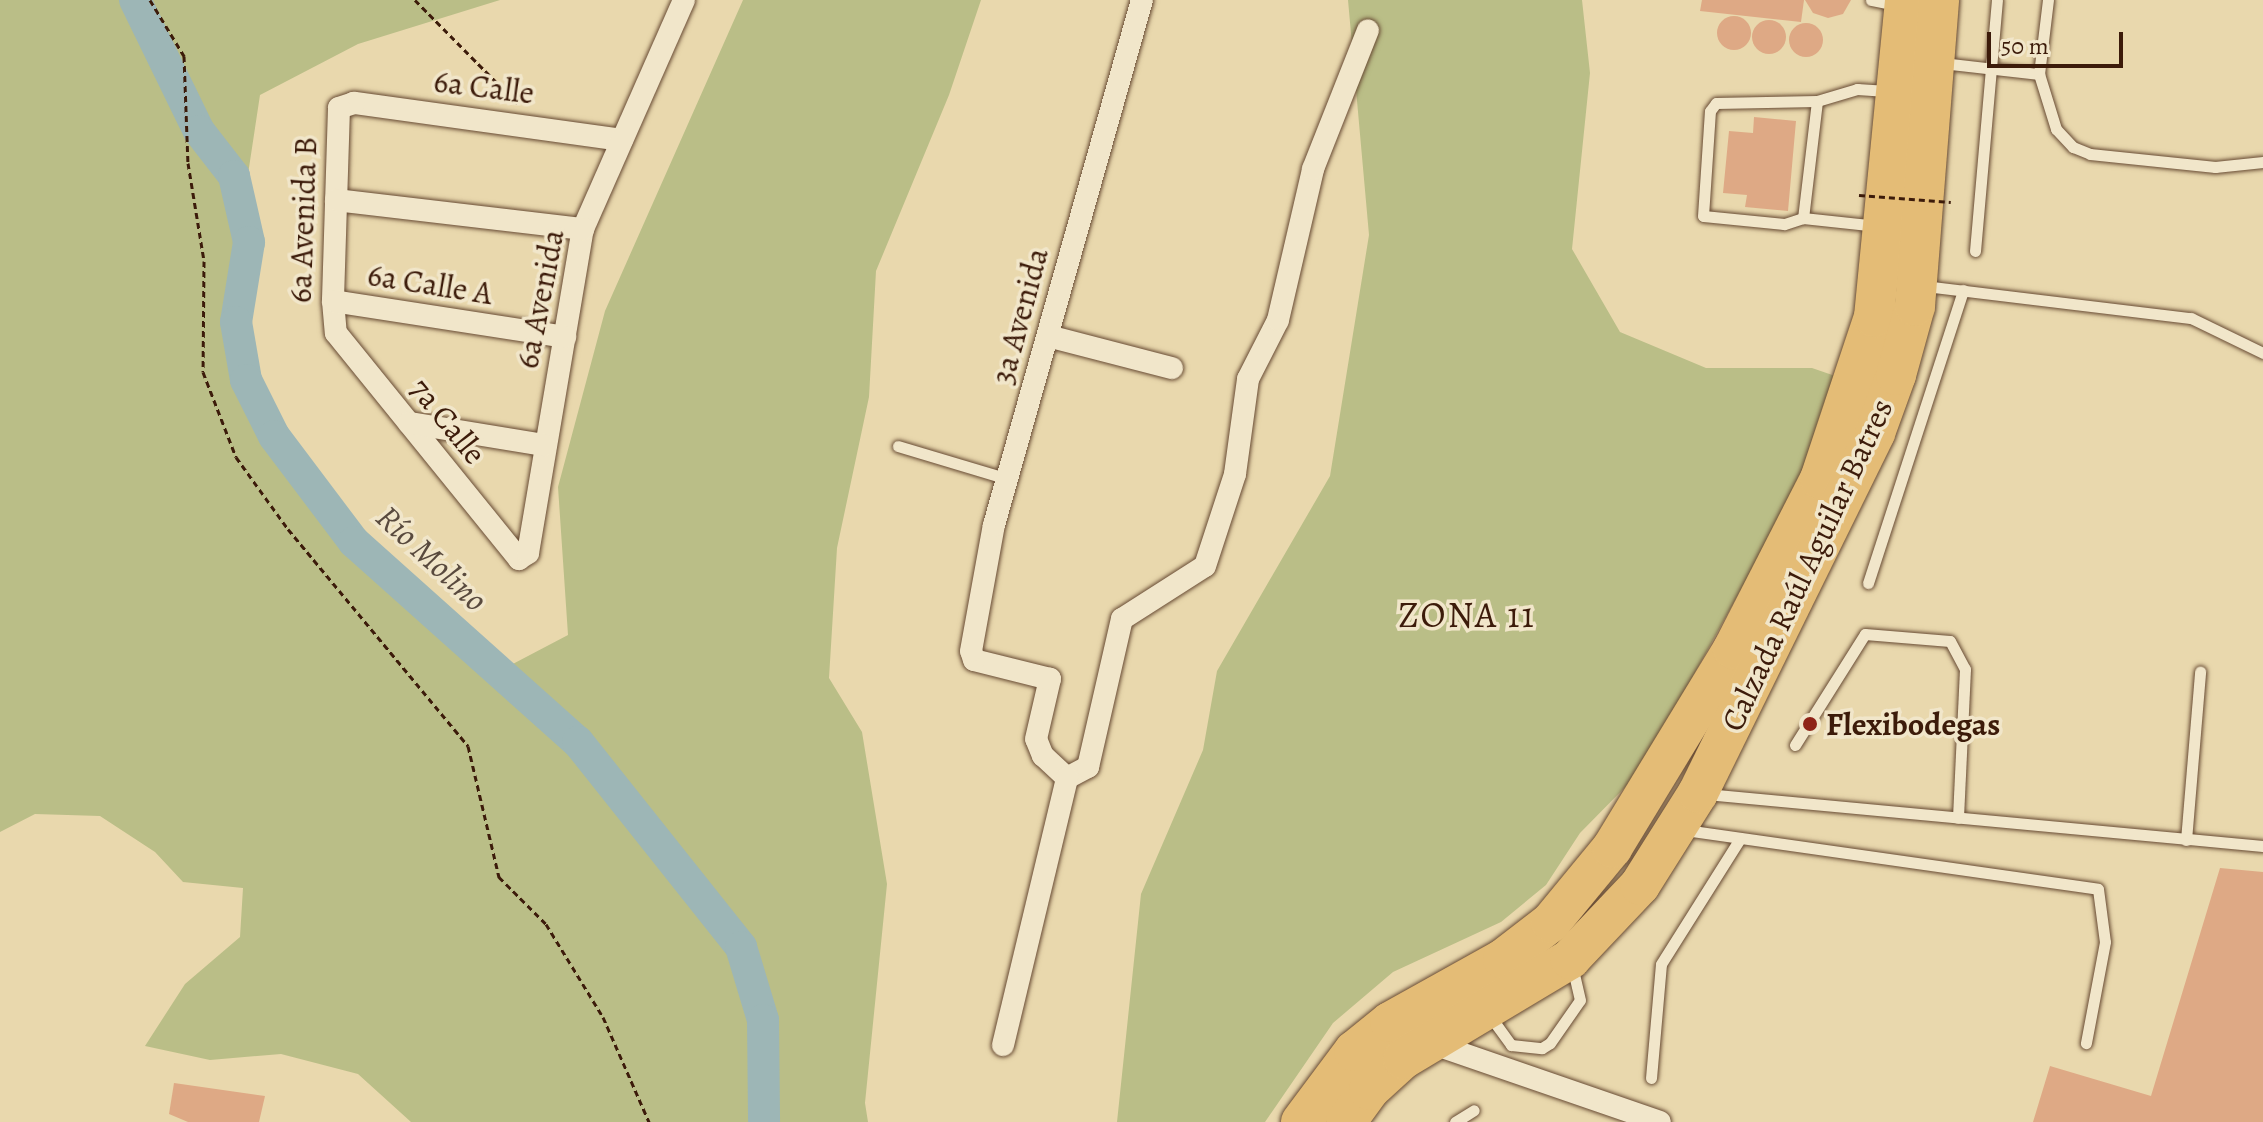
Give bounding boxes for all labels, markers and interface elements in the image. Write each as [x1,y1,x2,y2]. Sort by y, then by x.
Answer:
scale bar [1991,16,2127,66]
text: 50 m [2001,30,2049,62]
street label: 6a Calle [432,62,536,112]
street label: 6a Avenida B [281,136,325,304]
street label: 6a Avenida [508,226,572,372]
street label: 3a Avenida [983,244,1057,388]
street label: 6a Calle A [365,255,495,313]
street label: 7a Calle [402,370,494,472]
street label: Calzada Raúl Aguilar Batres [1713,393,1901,737]
water label: Río Molino [368,496,496,620]
district label: ZONA 11 [1398,593,1536,637]
place label: Flexibodegas [1826,705,2000,743]
marker: Flexibodegas [1801,715,1819,733]

